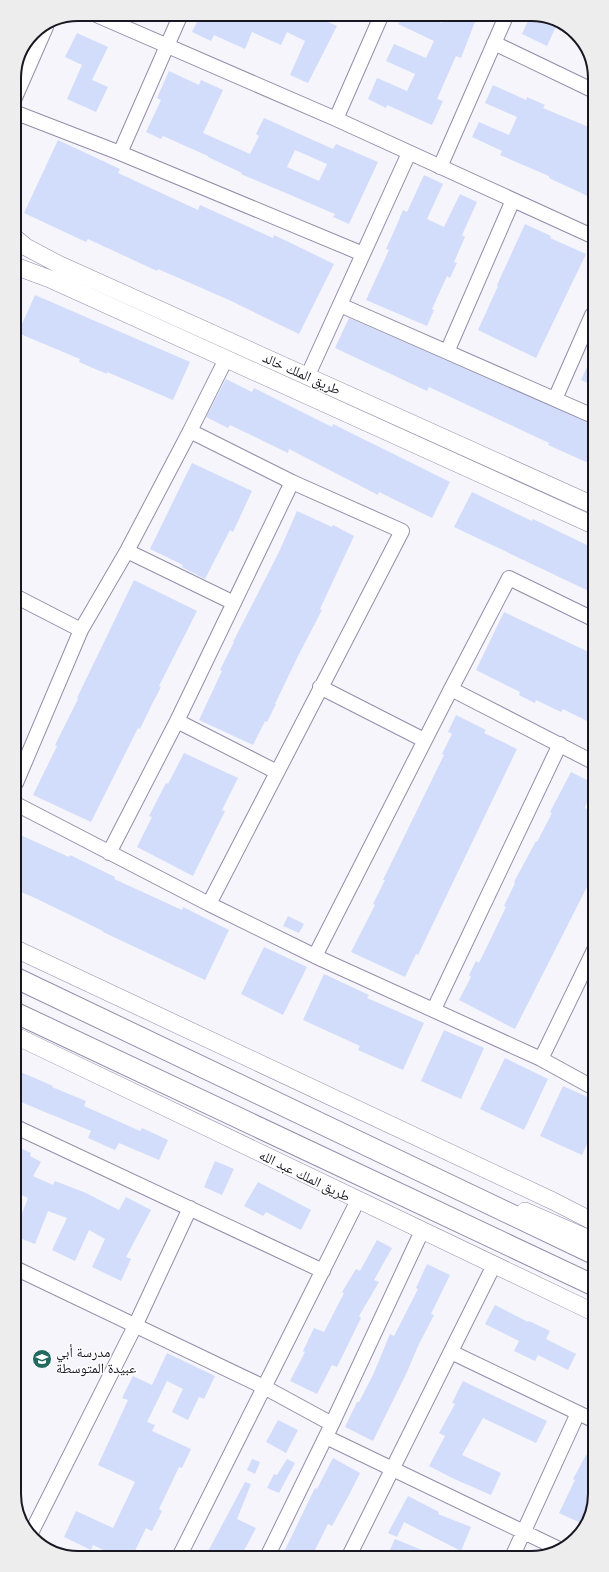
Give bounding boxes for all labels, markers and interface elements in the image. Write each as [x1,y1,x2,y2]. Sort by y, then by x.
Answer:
street label: طريق الملك خالد [259,347,344,400]
street label: طريق الملك عبد الله [256,1145,354,1206]
place label: مدرسة أبي عبيدة المتوسطة [56,1342,136,1377]
school or university icon: مدرسة أبي عبيدة المتوسطة [31,1348,53,1370]

